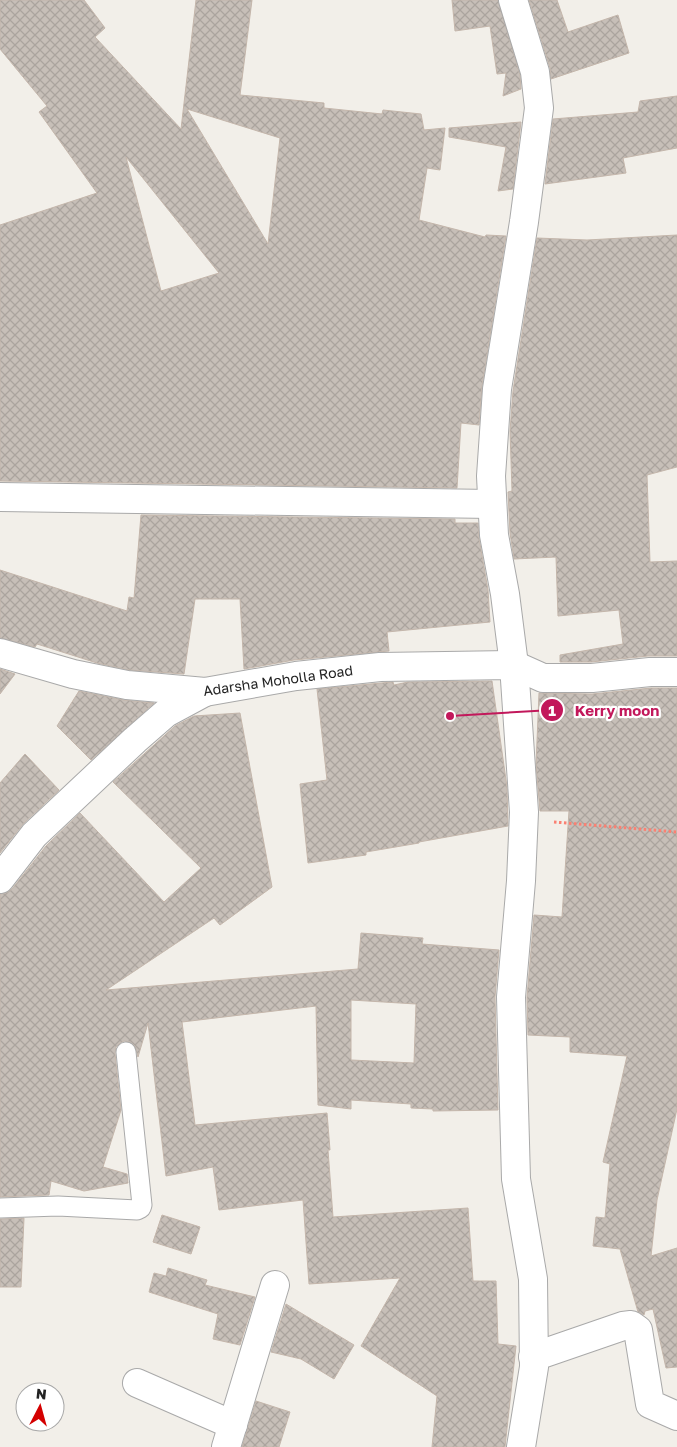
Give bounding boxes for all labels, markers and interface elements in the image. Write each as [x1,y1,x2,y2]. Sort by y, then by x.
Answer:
street label: Adarsha Moholla Road [202,661,354,699]
callout: Kerry moon [539,695,669,725]
text: 1 [548,701,556,719]
text: Kerry moon [575,701,659,719]
north arrow [15,1382,65,1432]
text: N [35,1385,48,1403]

